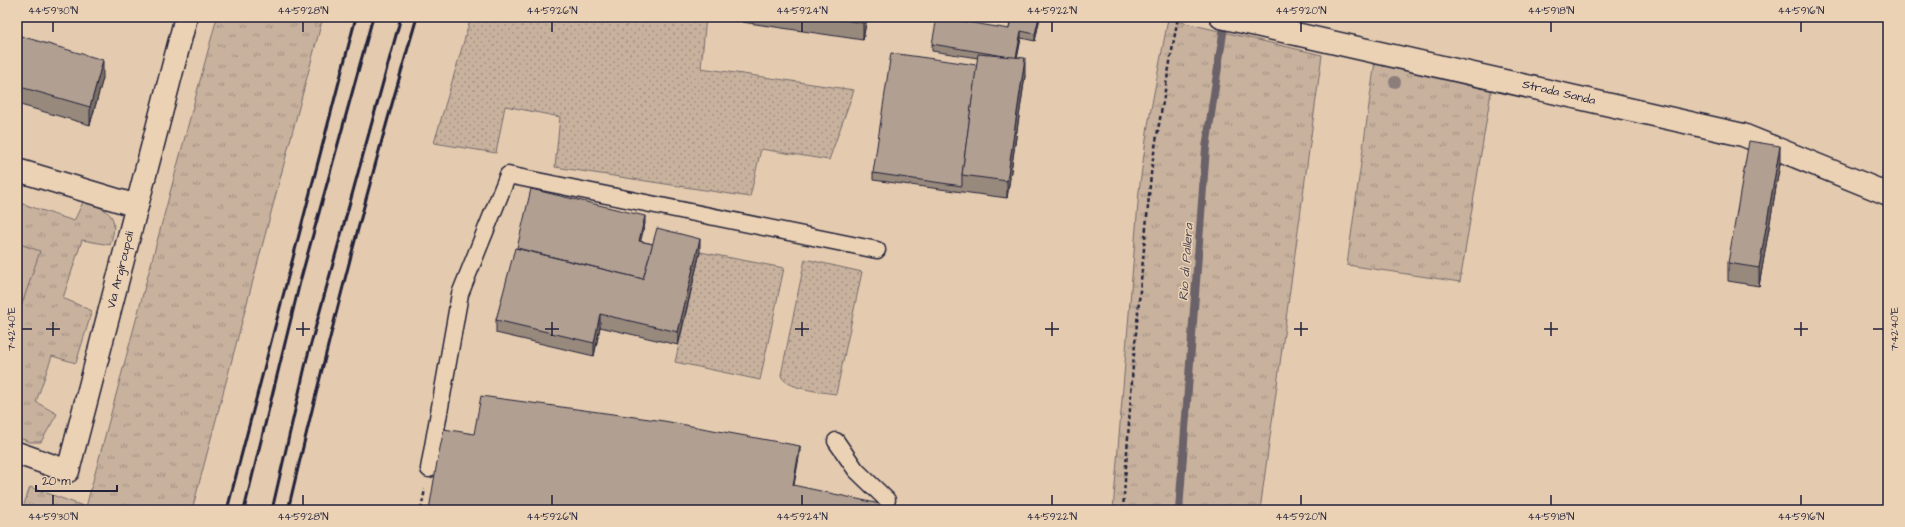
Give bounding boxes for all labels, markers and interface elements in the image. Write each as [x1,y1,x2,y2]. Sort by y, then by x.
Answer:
text: 44°59'30"N [28,4,78,18]
text: 44°59'28"N [277,4,329,18]
text: 44°59'26"N [527,4,577,18]
text: 44°59'24"N [776,4,828,18]
text: 44°59'22"N [1027,4,1077,18]
text: 44°59'20"N [1276,4,1326,18]
text: 44°59'18"N [1528,4,1574,18]
text: 44°59'16"N [1778,4,1824,18]
street label: Strada Sanda [1521,76,1597,109]
water label: Rio di Pallera [1174,221,1198,301]
street label: Via Argiroupoli [103,229,139,311]
text: 7°42'40"E [5,307,19,351]
text: 7°42'40"E [1888,307,1902,351]
scale bar [36,467,117,493]
text: 20 m [42,473,71,490]
text: 44°59'30"N [28,510,78,524]
text: 44°59'28"N [277,510,329,524]
text: 44°59'26"N [527,510,577,524]
text: 44°59'24"N [776,510,828,524]
text: 44°59'22"N [1027,510,1077,524]
text: 44°59'20"N [1276,510,1326,524]
text: 44°59'18"N [1528,510,1574,524]
text: 44°59'16"N [1778,510,1824,524]

